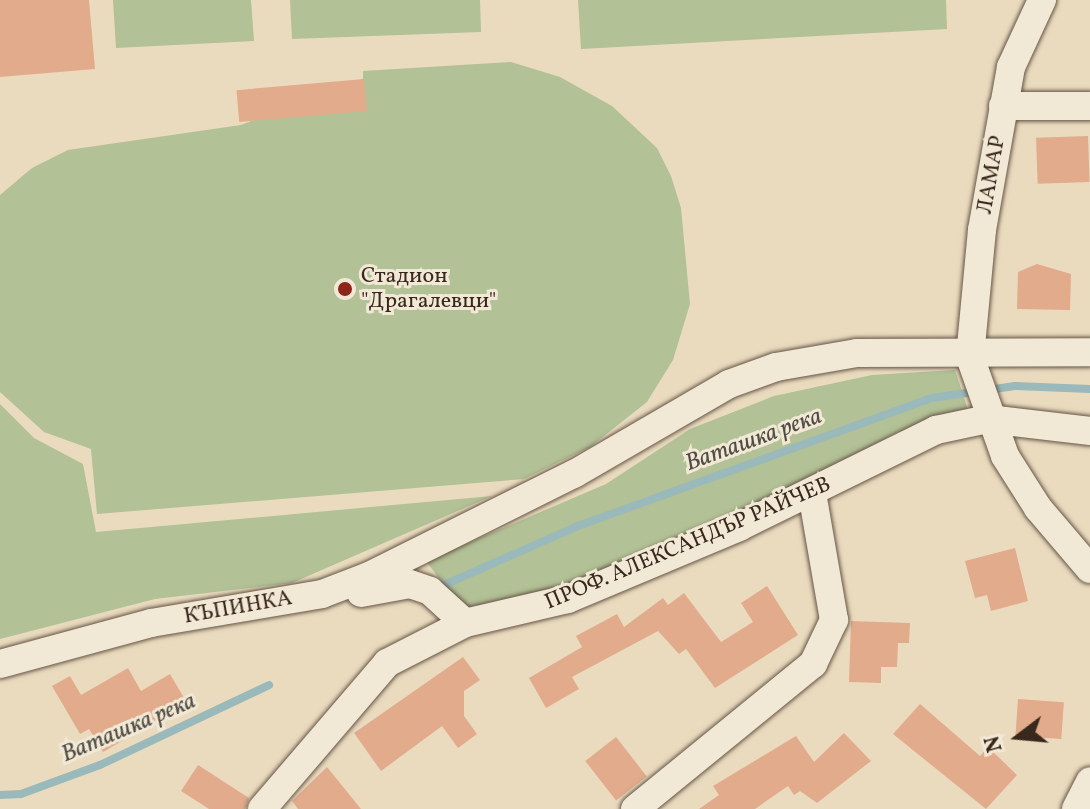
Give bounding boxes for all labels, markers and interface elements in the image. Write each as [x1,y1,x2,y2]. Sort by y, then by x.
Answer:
street label: ЛАМАР [972,134,1012,216]
place label: Стадион "Драгалевци" [361,263,496,314]
marker: Стадион "Драгалевци" [336,280,354,298]
water label: Ваташка река [682,403,826,479]
street label: ПРОФ. АЛЕКСАНДЪР РАЙЧЕВ [541,472,835,616]
street label: КЪПИНКА [182,586,294,630]
water label: Ваташка река [57,688,201,770]
north arrow [978,697,1058,777]
text: N [977,732,1012,756]

